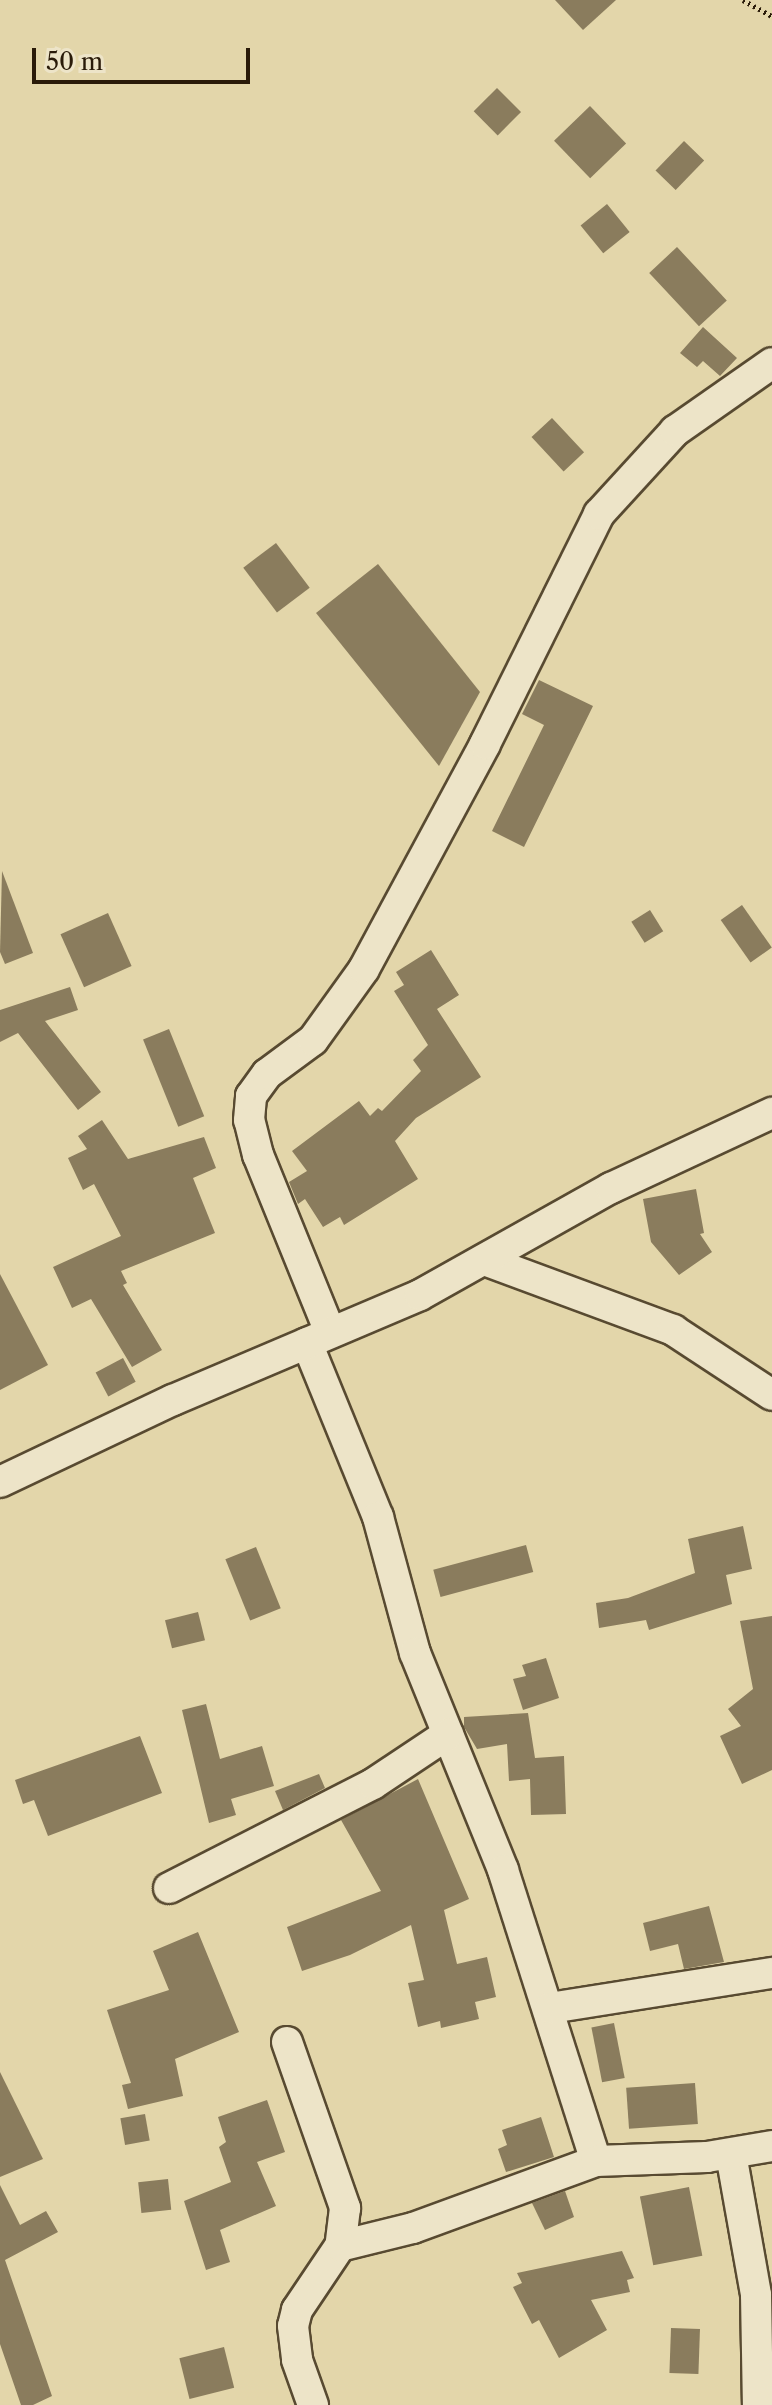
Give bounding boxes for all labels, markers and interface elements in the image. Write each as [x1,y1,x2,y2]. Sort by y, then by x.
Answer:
scale bar [36,32,254,82]
text: 50 m [46,47,103,76]

